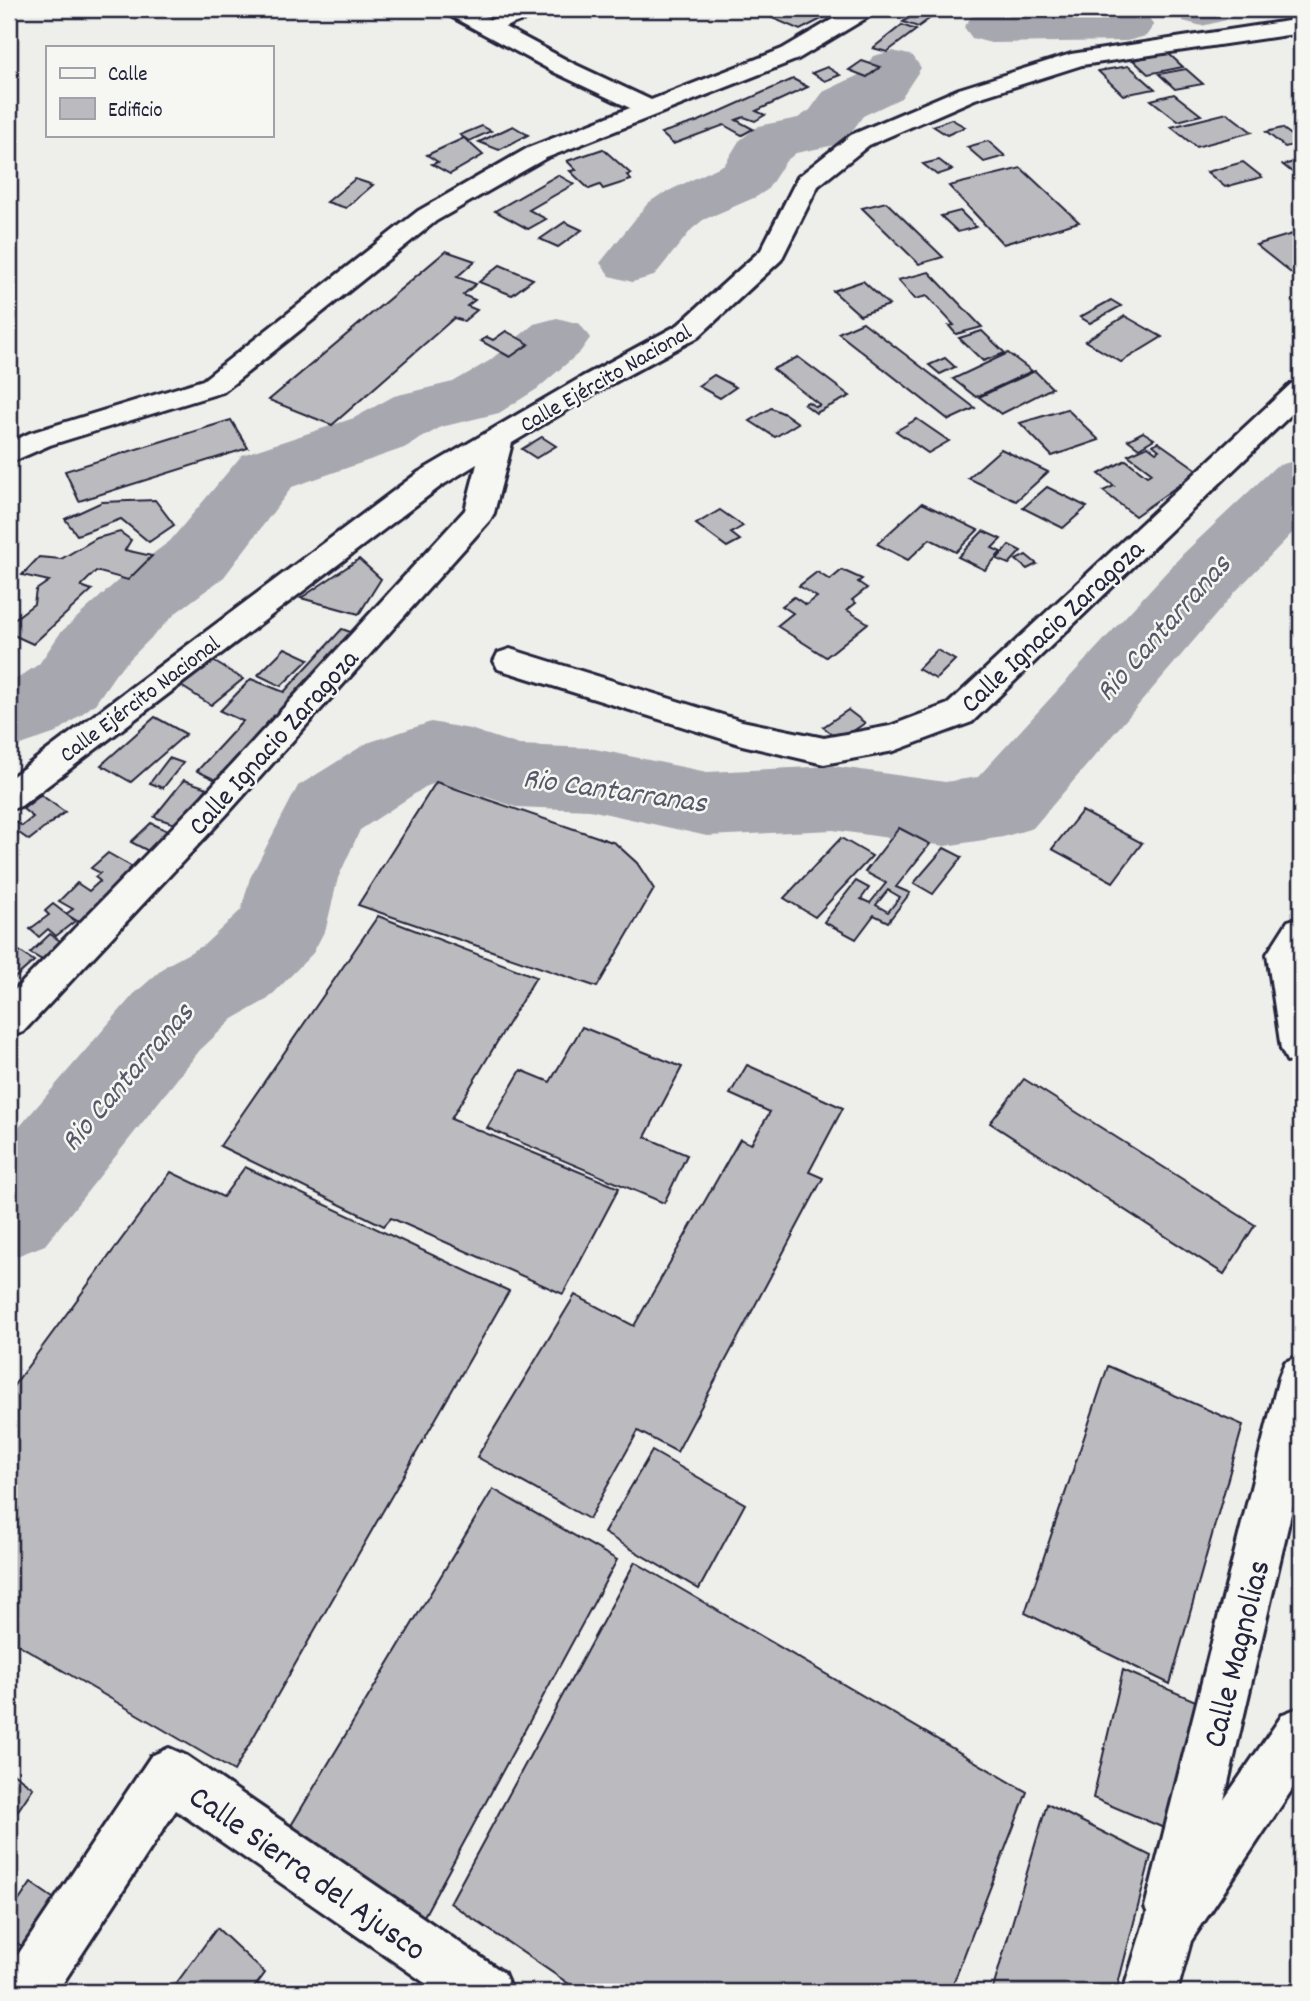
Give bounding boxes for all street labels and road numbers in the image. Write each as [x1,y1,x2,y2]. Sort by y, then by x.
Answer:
street label: Calle Ejército Nacional [515,317,699,443]
street label: Calle Ignacio Zaragoza [953,532,1156,725]
street label: Calle Ejército Nacional [54,629,229,772]
street label: Calle Ignacio Zaragoza [181,642,371,846]
street label: Calle Magnolias [1193,1555,1285,1753]
street label: Calle Sierra del Ajusco [178,1776,434,1975]

